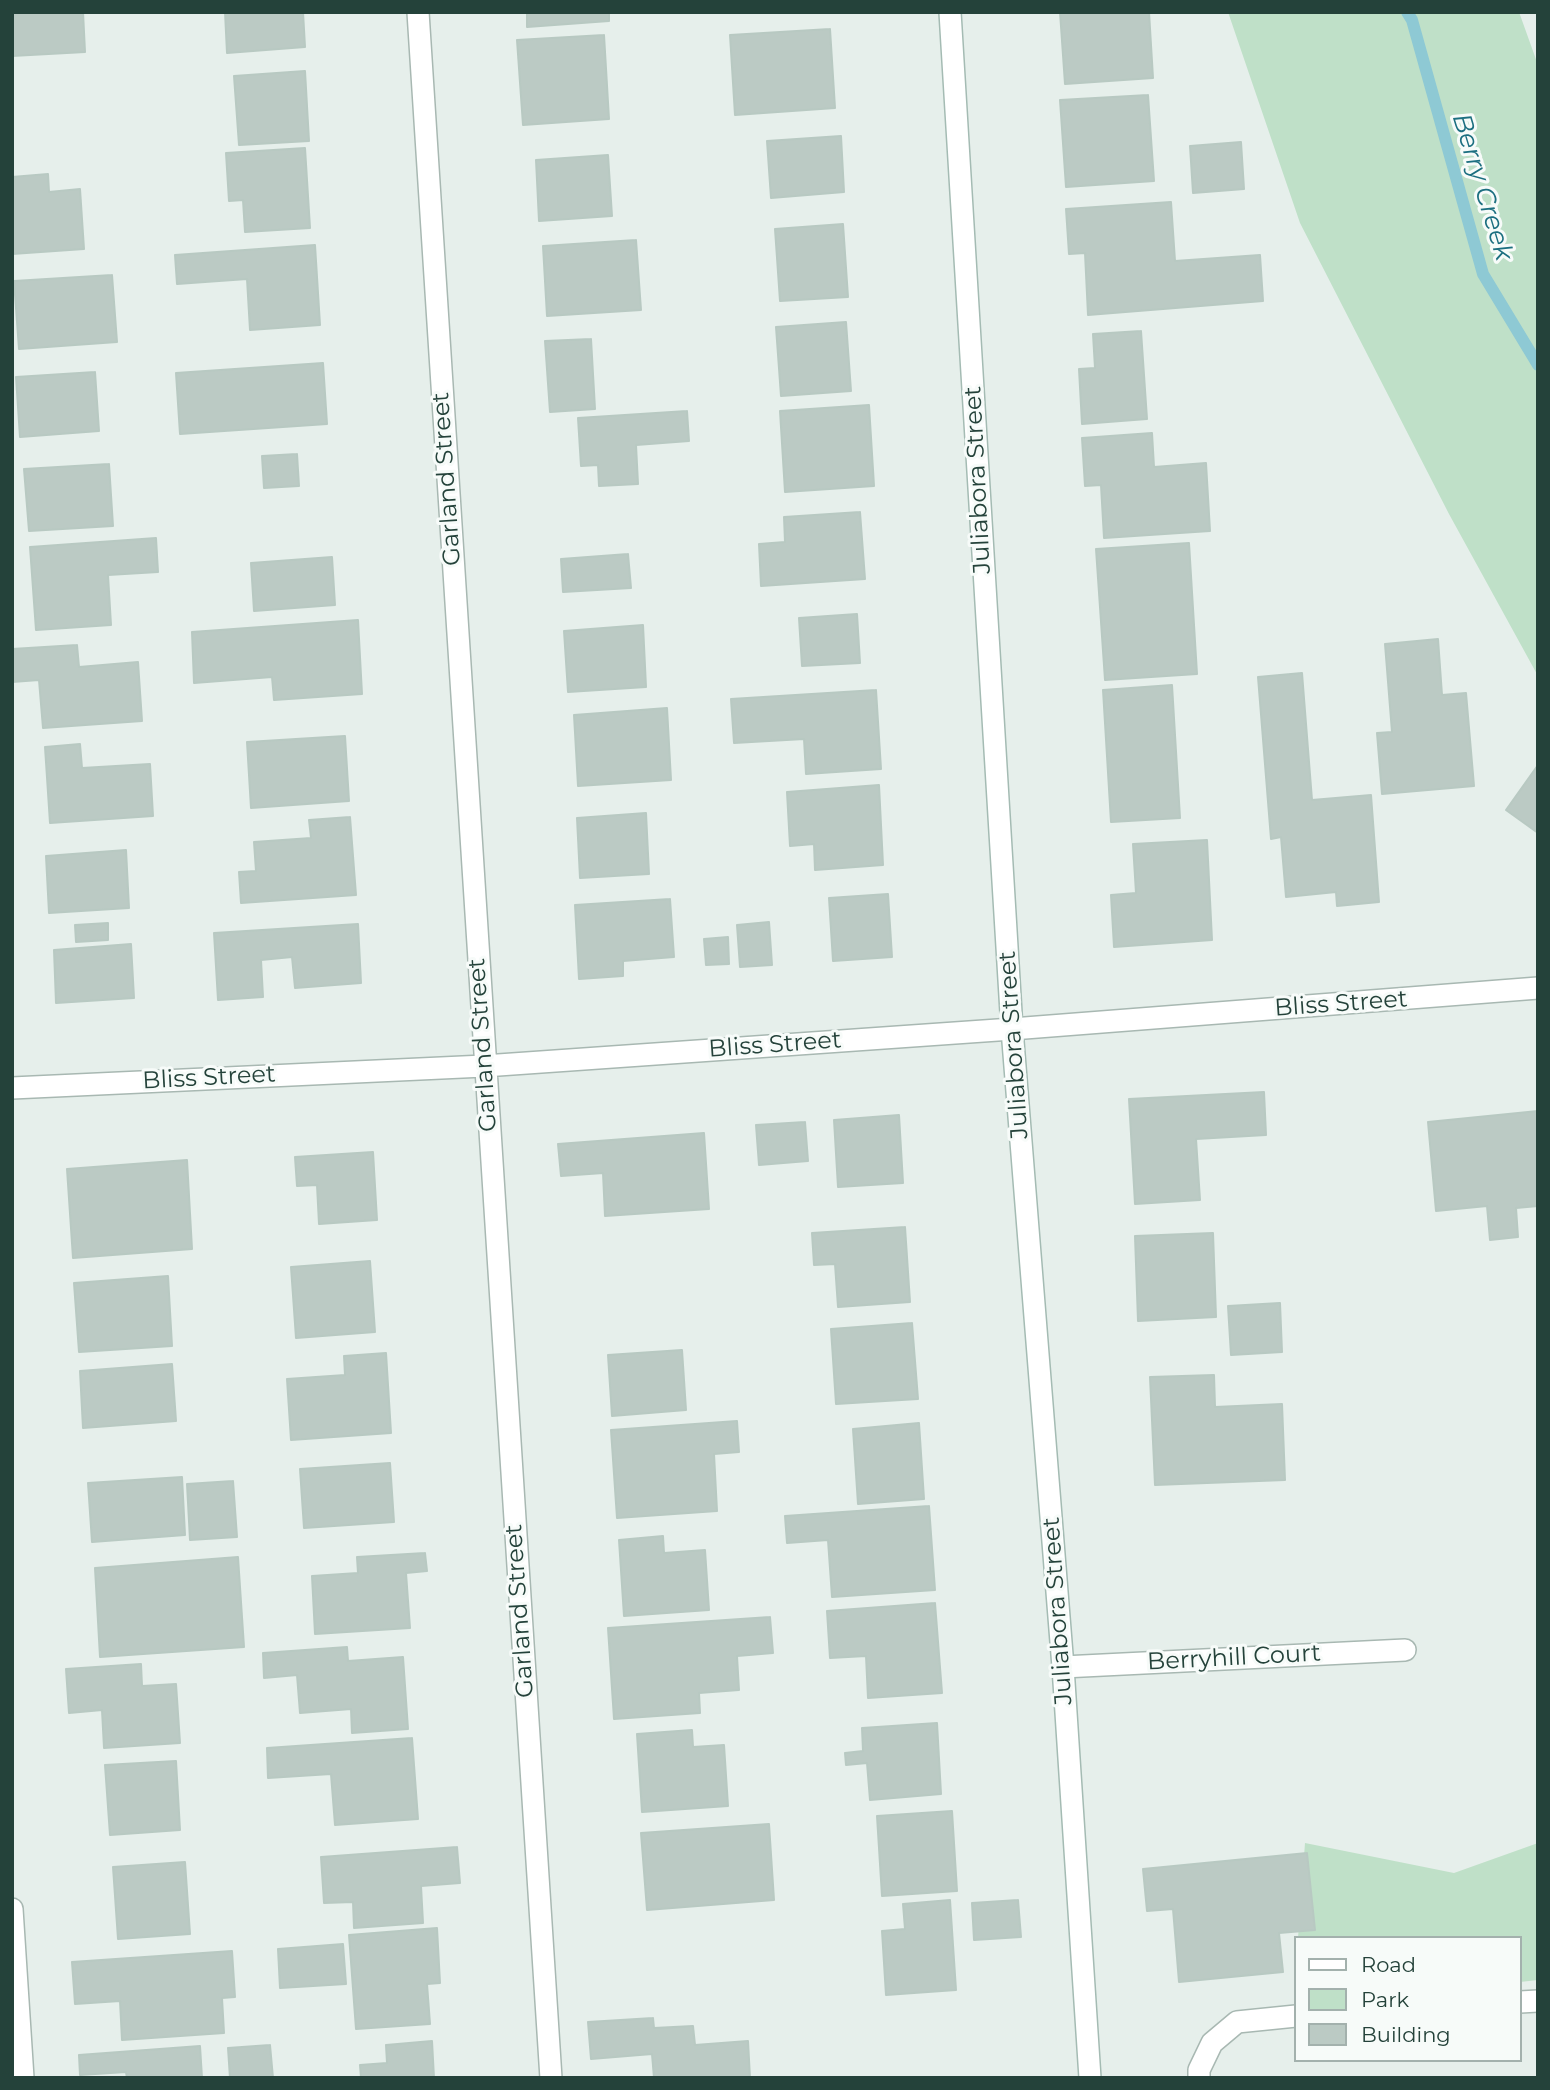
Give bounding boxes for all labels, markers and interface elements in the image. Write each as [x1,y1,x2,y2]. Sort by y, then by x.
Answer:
water label: Berry Creek [1445,110,1519,264]
street label: Juliabora Street [959,385,997,575]
street label: Garland Street [427,391,467,567]
street label: Juliabora Street [993,950,1035,1140]
street label: Garland Street [463,957,503,1133]
street label: Bliss Street [1274,985,1408,1023]
street label: Bliss Street [708,1026,842,1064]
street label: Bliss Street [142,1060,276,1096]
street label: Juliabora Street [1037,1516,1079,1706]
street label: Garland Street [500,1523,540,1699]
street label: Berryhill Court [1146,1639,1322,1677]
legend [1294,1936,1522,2062]
text: Road [1361,1952,1416,1977]
text: Park [1361,1987,1409,2012]
text: Building [1361,2022,1451,2047]

